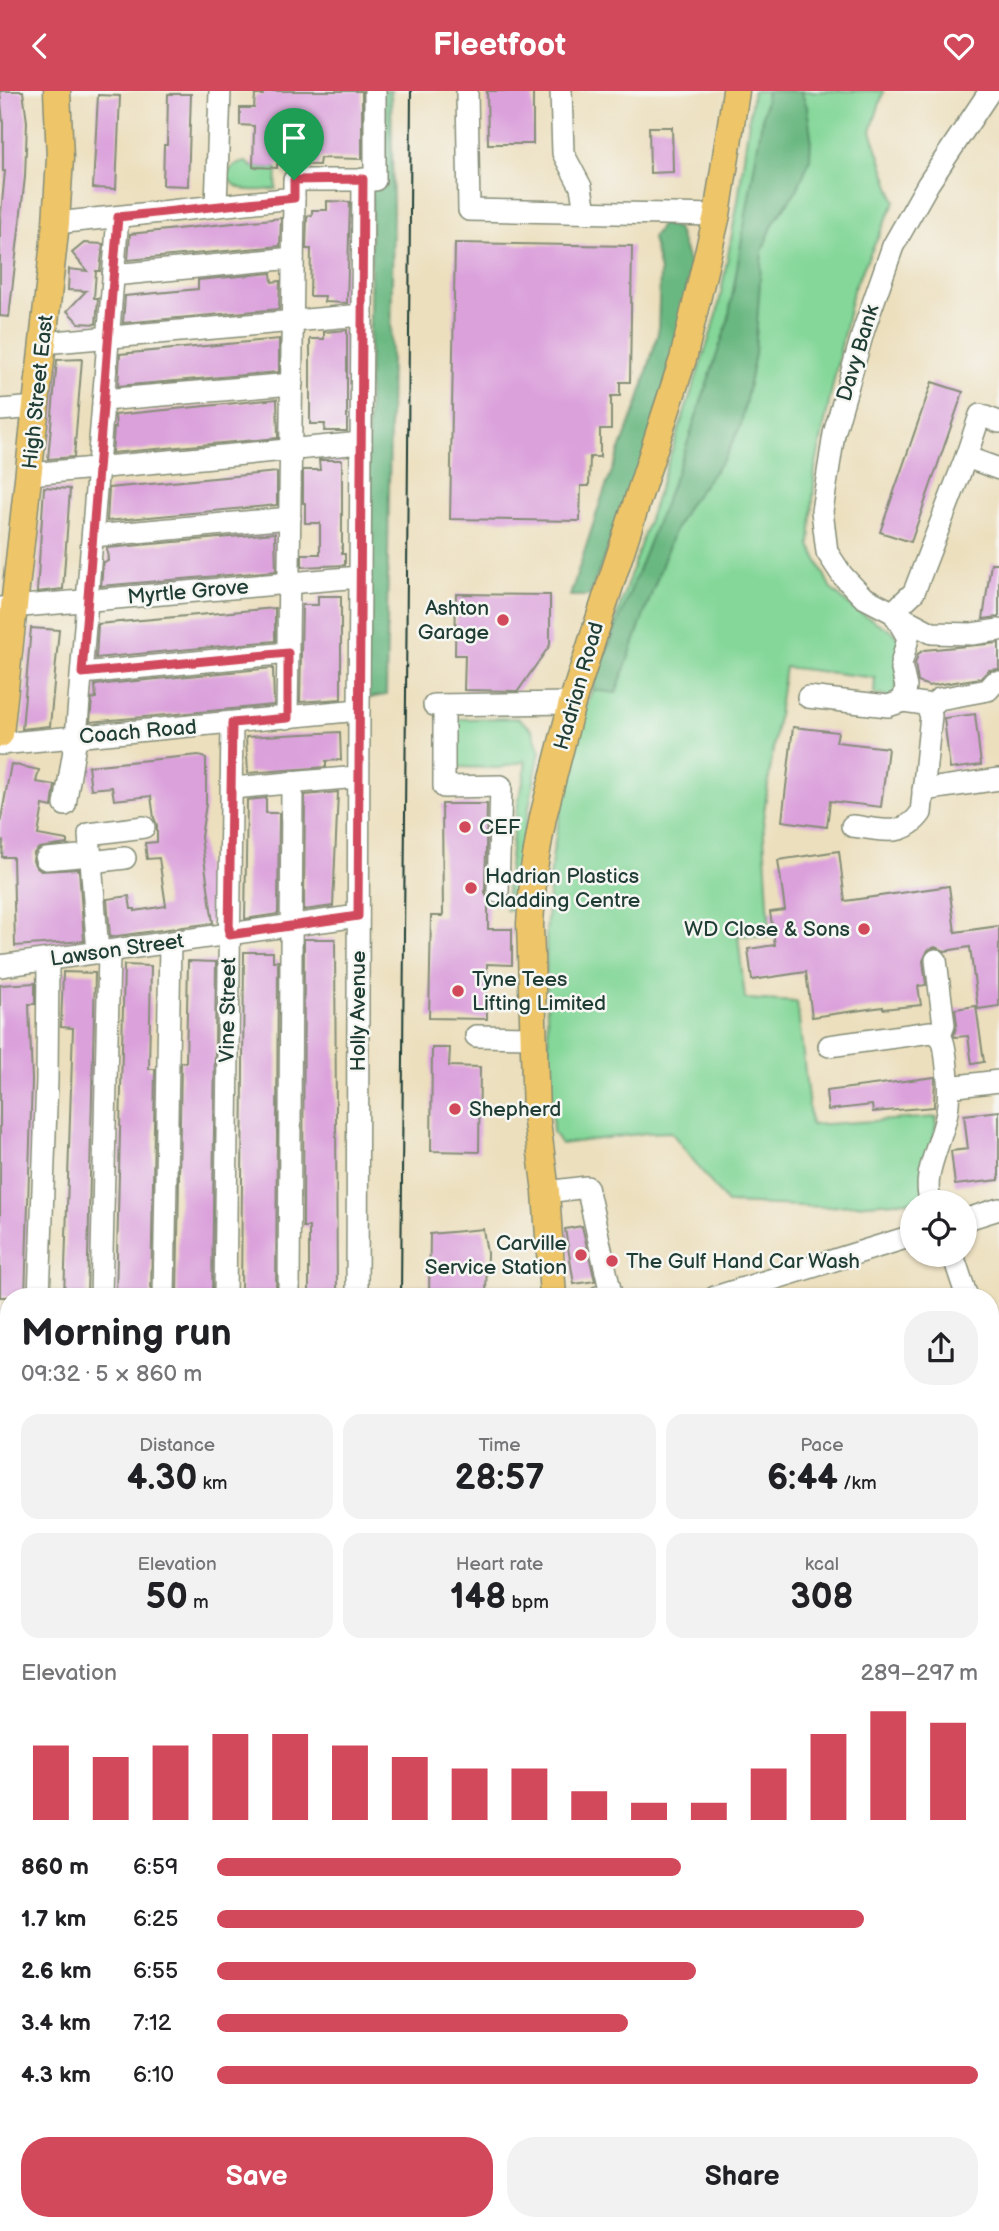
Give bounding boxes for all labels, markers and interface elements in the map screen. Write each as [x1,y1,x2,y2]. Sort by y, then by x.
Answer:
text: Fleetfoot [433,26,566,65]
icon: back [21,27,59,65]
icon: heart [940,27,978,65]
pin [264,108,324,180]
icon: arrive [275,119,313,157]
street label: Davy Bank [831,301,885,404]
street label: High Street East [17,313,59,470]
street label: Myrtle Grove [126,574,250,610]
place label: Ashton Garage [418,596,489,645]
marker: Ashton Garage [495,612,511,628]
street label: Hadrian Road [549,619,609,753]
street label: Coach Road [78,714,198,750]
place label: CEF [479,815,521,840]
marker: CEF [457,819,473,835]
place label: Hadrian Plastics Cladding Centre [485,864,640,913]
marker: Hadrian Plastics Cladding Centre [463,880,479,896]
place label: WD Close & Sons [684,917,850,942]
marker: WD Close & Sons [856,921,872,937]
street label: Lawson Street [49,928,186,972]
street label: Holly Avenue [346,951,371,1071]
street label: Vine Street [215,957,241,1063]
place label: Tyne Tees Lifting Limited [472,967,606,1016]
marker: Tyne Tees Lifting Limited [450,983,466,999]
place label: Shepherd [469,1097,561,1122]
marker: Shepherd [447,1101,463,1117]
map controls [900,1190,977,1267]
button: locate [900,1190,977,1267]
place label: Carville Service Station [425,1231,567,1280]
marker: Carville Service Station [573,1247,589,1263]
place label: The Gulf Hand Car Wash [626,1249,860,1274]
marker: The Gulf Hand Car Wash [604,1253,620,1269]
text: Morning run [21,1311,232,1356]
button: share [904,1311,978,1385]
text: 09:32 · 5 × 860 m [21,1360,202,1388]
text: Distance [139,1434,215,1457]
text: Time [478,1434,521,1457]
text: Pace [800,1434,843,1457]
text: 4.30 [127,1457,197,1500]
text: 28:57 [455,1457,544,1500]
text: 6:44 [767,1457,838,1500]
text: km [197,1472,228,1495]
text: /km [838,1472,877,1495]
text: Elevation [138,1553,217,1576]
text: Heart rate [456,1553,543,1576]
text: kcal [805,1553,839,1576]
text: 50 [146,1576,188,1619]
text: 148 [450,1576,506,1619]
text: 308 [790,1576,853,1619]
text: m [188,1591,209,1614]
text: bpm [506,1591,549,1614]
text: Elevation [21,1659,117,1687]
text: 289–297 m [861,1659,978,1687]
text: 860 m [21,1853,89,1881]
text: 6:59 [133,1853,178,1881]
text: 1.7 km [21,1905,86,1933]
text: 6:25 [133,1905,178,1933]
text: 2.6 km [21,1957,92,1985]
text: 6:55 [133,1957,178,1985]
text: 3.4 km [21,2009,91,2037]
text: 7:12 [133,2009,171,2037]
text: 4.3 km [21,2061,91,2089]
text: 6:10 [133,2061,174,2089]
button: Save [21,2137,493,2217]
button: Share [507,2137,978,2217]

